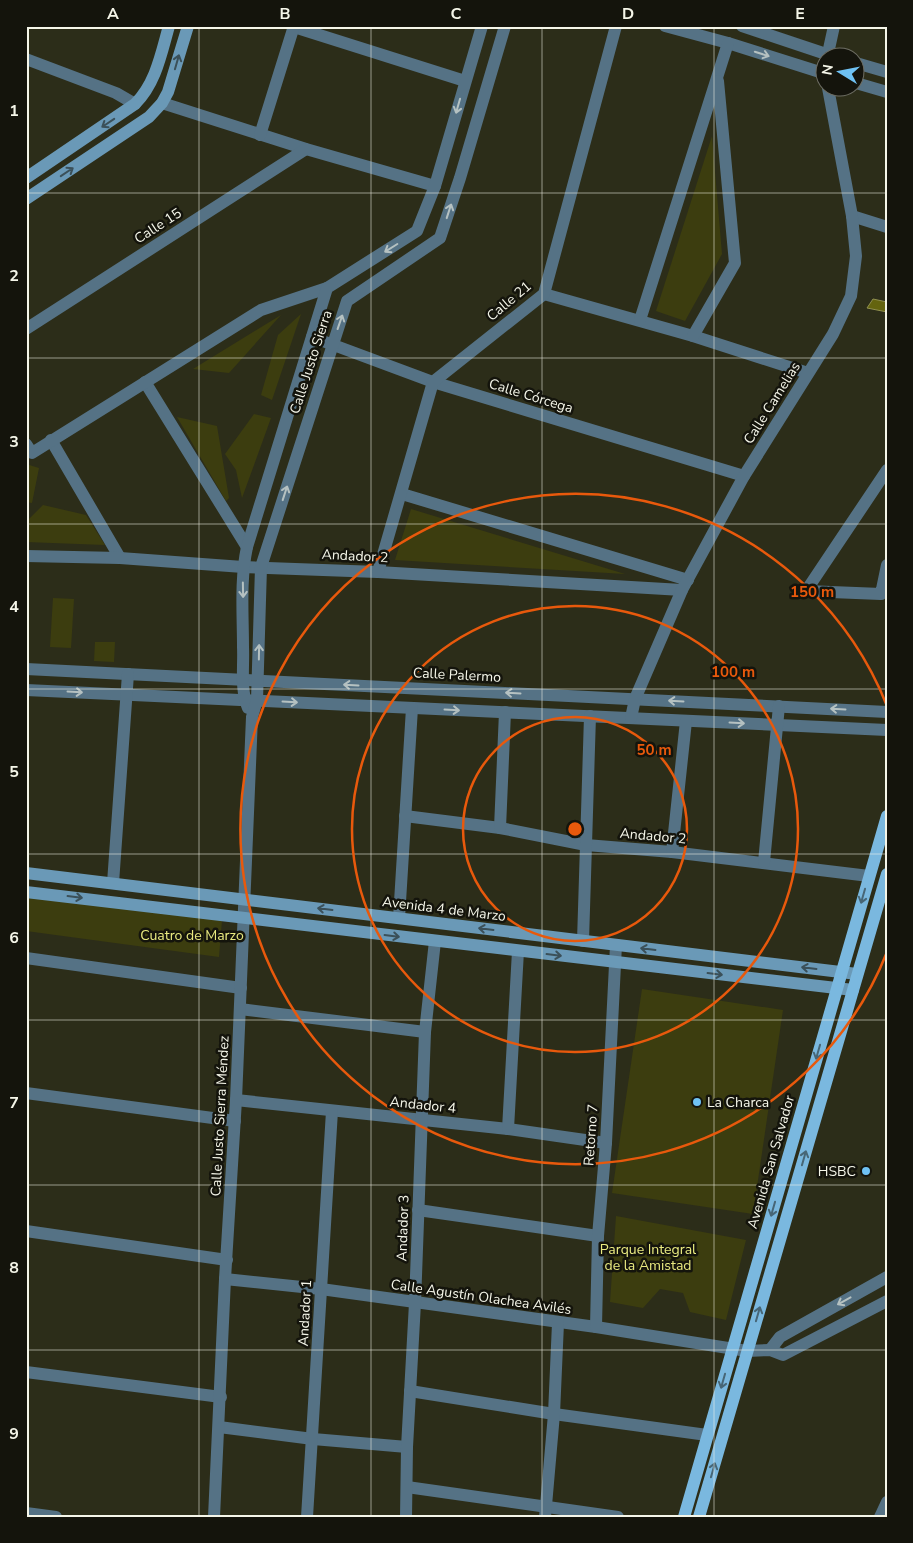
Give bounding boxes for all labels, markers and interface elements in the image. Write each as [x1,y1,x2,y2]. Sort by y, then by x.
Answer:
text: A [107,3,119,25]
text: B [279,3,291,25]
text: C [451,3,462,25]
text: D [622,3,634,25]
text: E [795,3,805,25]
north arrow [816,48,866,98]
one-way arrow [754,50,769,59]
one-way arrow [173,54,183,70]
text: N [817,63,838,77]
one-way arrow [452,98,462,114]
text: 1 [9,100,19,122]
one-way arrow [102,118,116,128]
one-way arrow [60,167,74,177]
street label: Calle 15 [131,204,185,248]
one-way arrow [445,204,454,220]
one-way arrow [384,243,398,253]
text: 2 [9,265,19,287]
street label: Calle 21 [483,277,535,325]
street label: Calle Justo Sierra [285,308,337,416]
one-way arrow [336,314,345,330]
street label: Calle Camelias [739,358,805,448]
street label: Calle Córcega [487,374,575,418]
text: 3 [9,431,19,453]
one-way arrow [280,485,290,501]
street label: Andador 2 [321,545,389,567]
one-way arrow [238,582,248,598]
text: 150 m [790,582,834,602]
text: 4 [9,596,19,618]
one-way arrow [254,644,264,660]
text: 100 m [711,662,755,682]
street label: Calle Palermo [413,663,502,687]
one-way arrow [343,680,359,689]
one-way arrow [66,687,83,697]
one-way arrow [506,688,522,697]
one-way arrow [668,696,684,705]
one-way arrow [281,697,297,707]
one-way arrow [830,704,846,713]
one-way arrow [444,705,460,714]
one-way arrow [728,718,744,727]
text: 50 m [636,740,672,760]
text: 5 [9,761,19,783]
centre of rings [566,820,584,838]
street label: Andador 2 [619,824,687,848]
one-way arrow [858,888,868,904]
one-way arrow [66,892,82,902]
street label: Avenida 4 de Marzo [381,892,507,926]
one-way arrow [317,904,333,914]
one-way arrow [479,924,495,934]
park label: Cuatro de Marzo [140,926,244,945]
text: 6 [9,927,19,949]
one-way arrow [384,931,400,941]
one-way arrow [640,944,656,954]
one-way arrow [545,950,561,960]
one-way arrow [801,963,817,973]
one-way arrow [707,969,723,979]
street label: Calle Justo Sierra Méndez [206,1035,234,1197]
one-way arrow [813,1044,823,1060]
text: 7 [9,1092,19,1114]
street label: Andador 4 [389,1092,457,1118]
place label: La Charca [707,1093,769,1112]
street label: Avenida San Salvador [743,1093,799,1231]
marker: La Charca [691,1096,703,1108]
street label: Retorno 7 [579,1103,603,1167]
one-way arrow [799,1150,809,1166]
place label: HSBC [818,1162,856,1181]
marker: HSBC [860,1165,872,1177]
street label: Andador 3 [392,1194,414,1262]
one-way arrow [768,1200,777,1216]
park label: Parque Integral de la Amistad [600,1240,697,1275]
text: 8 [9,1257,19,1279]
street label: Calle Agustín Olachea Avilés [389,1275,573,1319]
street label: Andador 1 [294,1279,316,1347]
one-way arrow [837,1296,852,1306]
one-way arrow [754,1306,764,1322]
one-way arrow [718,1373,727,1389]
text: 9 [9,1423,19,1445]
one-way arrow [708,1462,718,1478]

